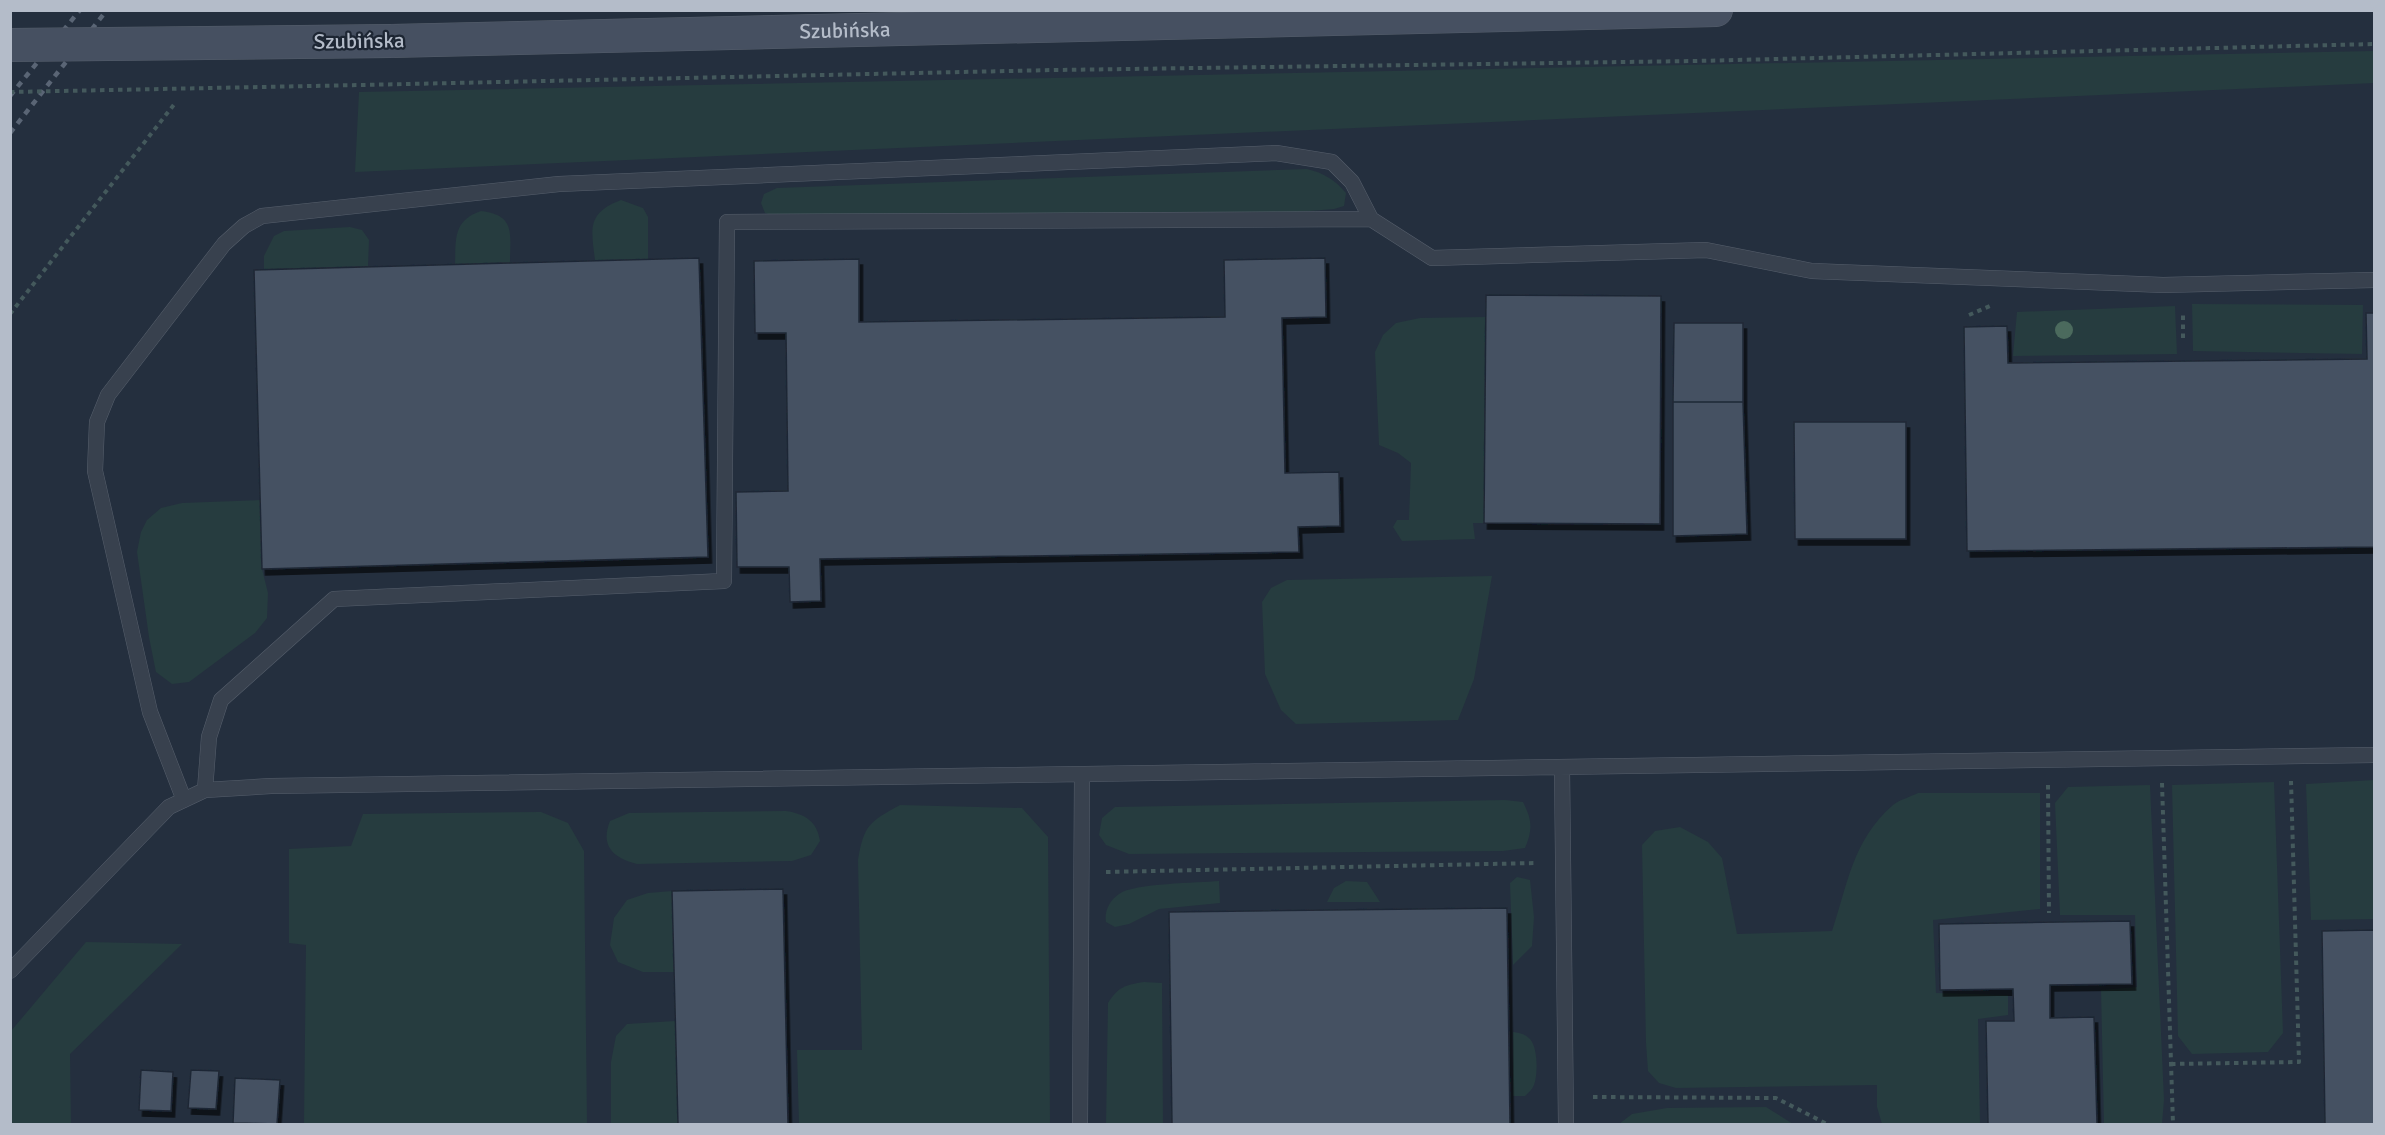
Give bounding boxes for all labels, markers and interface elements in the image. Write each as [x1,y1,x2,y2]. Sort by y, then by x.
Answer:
street label: Szubińska [799,16,891,44]
street label: Szubińska [313,27,405,55]

